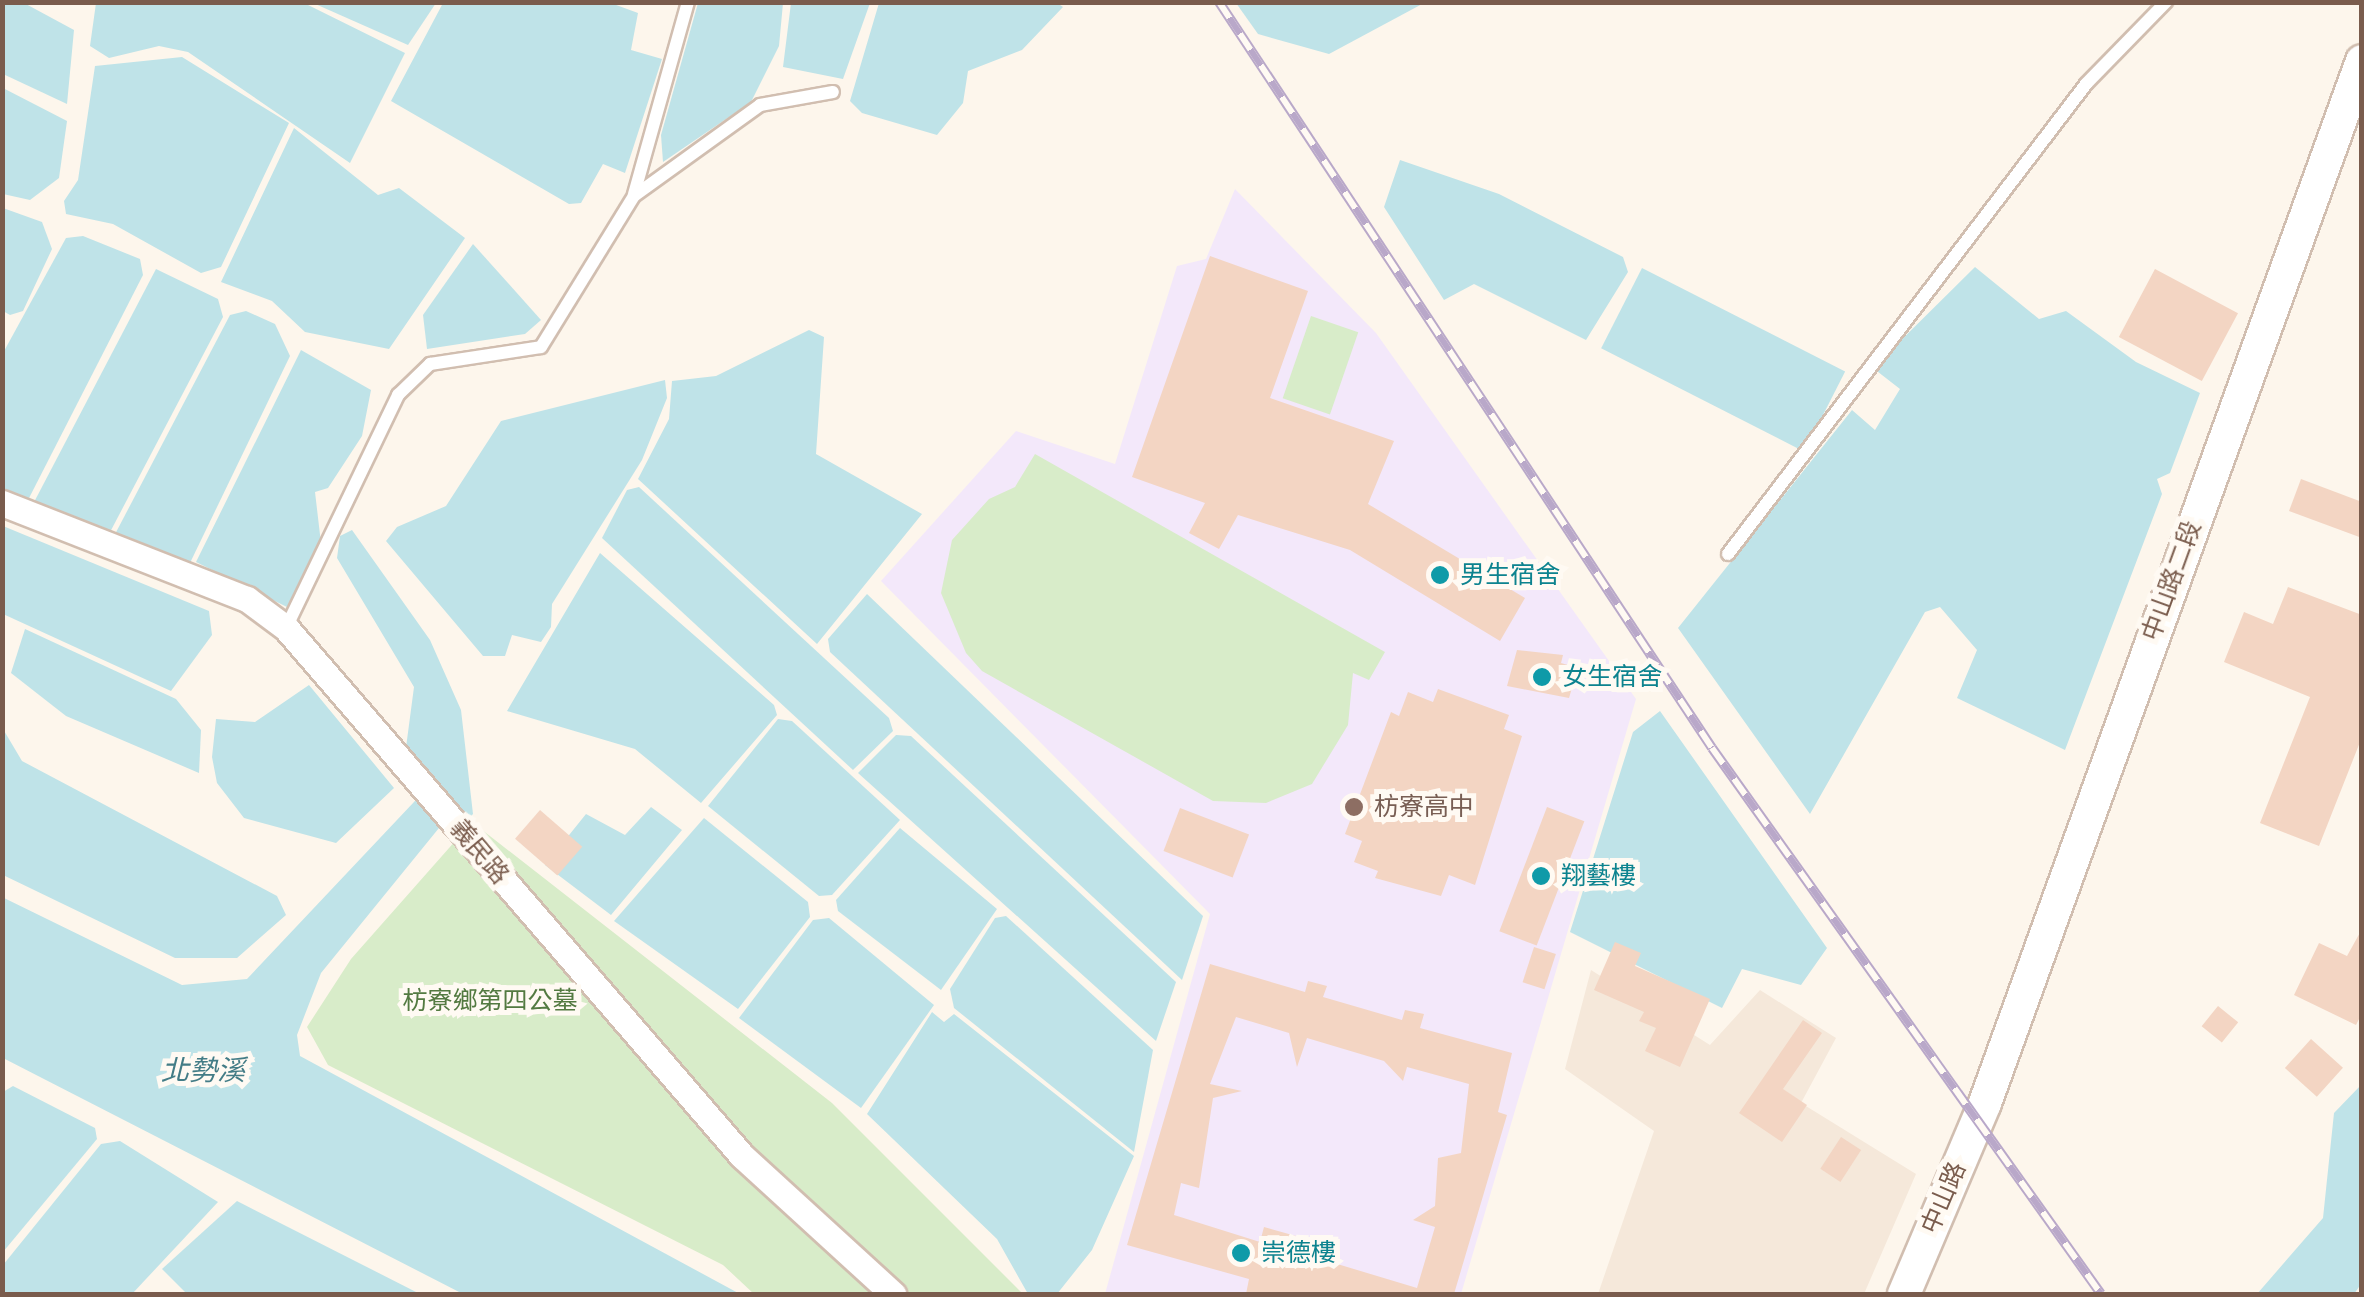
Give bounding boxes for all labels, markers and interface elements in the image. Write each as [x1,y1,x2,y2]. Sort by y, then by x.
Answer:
street label: 中山路二段 [2137,517,2207,645]
place label: 男生宿舍 [1460,560,1560,590]
marker: 男生宿舍 [1429,564,1451,586]
place label: 女生宿舍 [1562,662,1662,692]
marker: 女生宿舍 [1531,666,1553,688]
place label: 枋寮高中 [1374,792,1474,822]
marker: 枋寮高中 [1343,796,1365,818]
street label: 義民路 [443,814,515,890]
place label: 翔藝樓 [1561,861,1636,891]
marker: 翔藝樓 [1530,865,1552,887]
park label: 枋寮鄉第四公墓 [403,986,577,1016]
water label: 北勢溪 [161,1054,245,1088]
street label: 中山路 [1916,1158,1972,1238]
place label: 崇德樓 [1261,1238,1336,1268]
marker: 崇德樓 [1230,1242,1252,1264]

